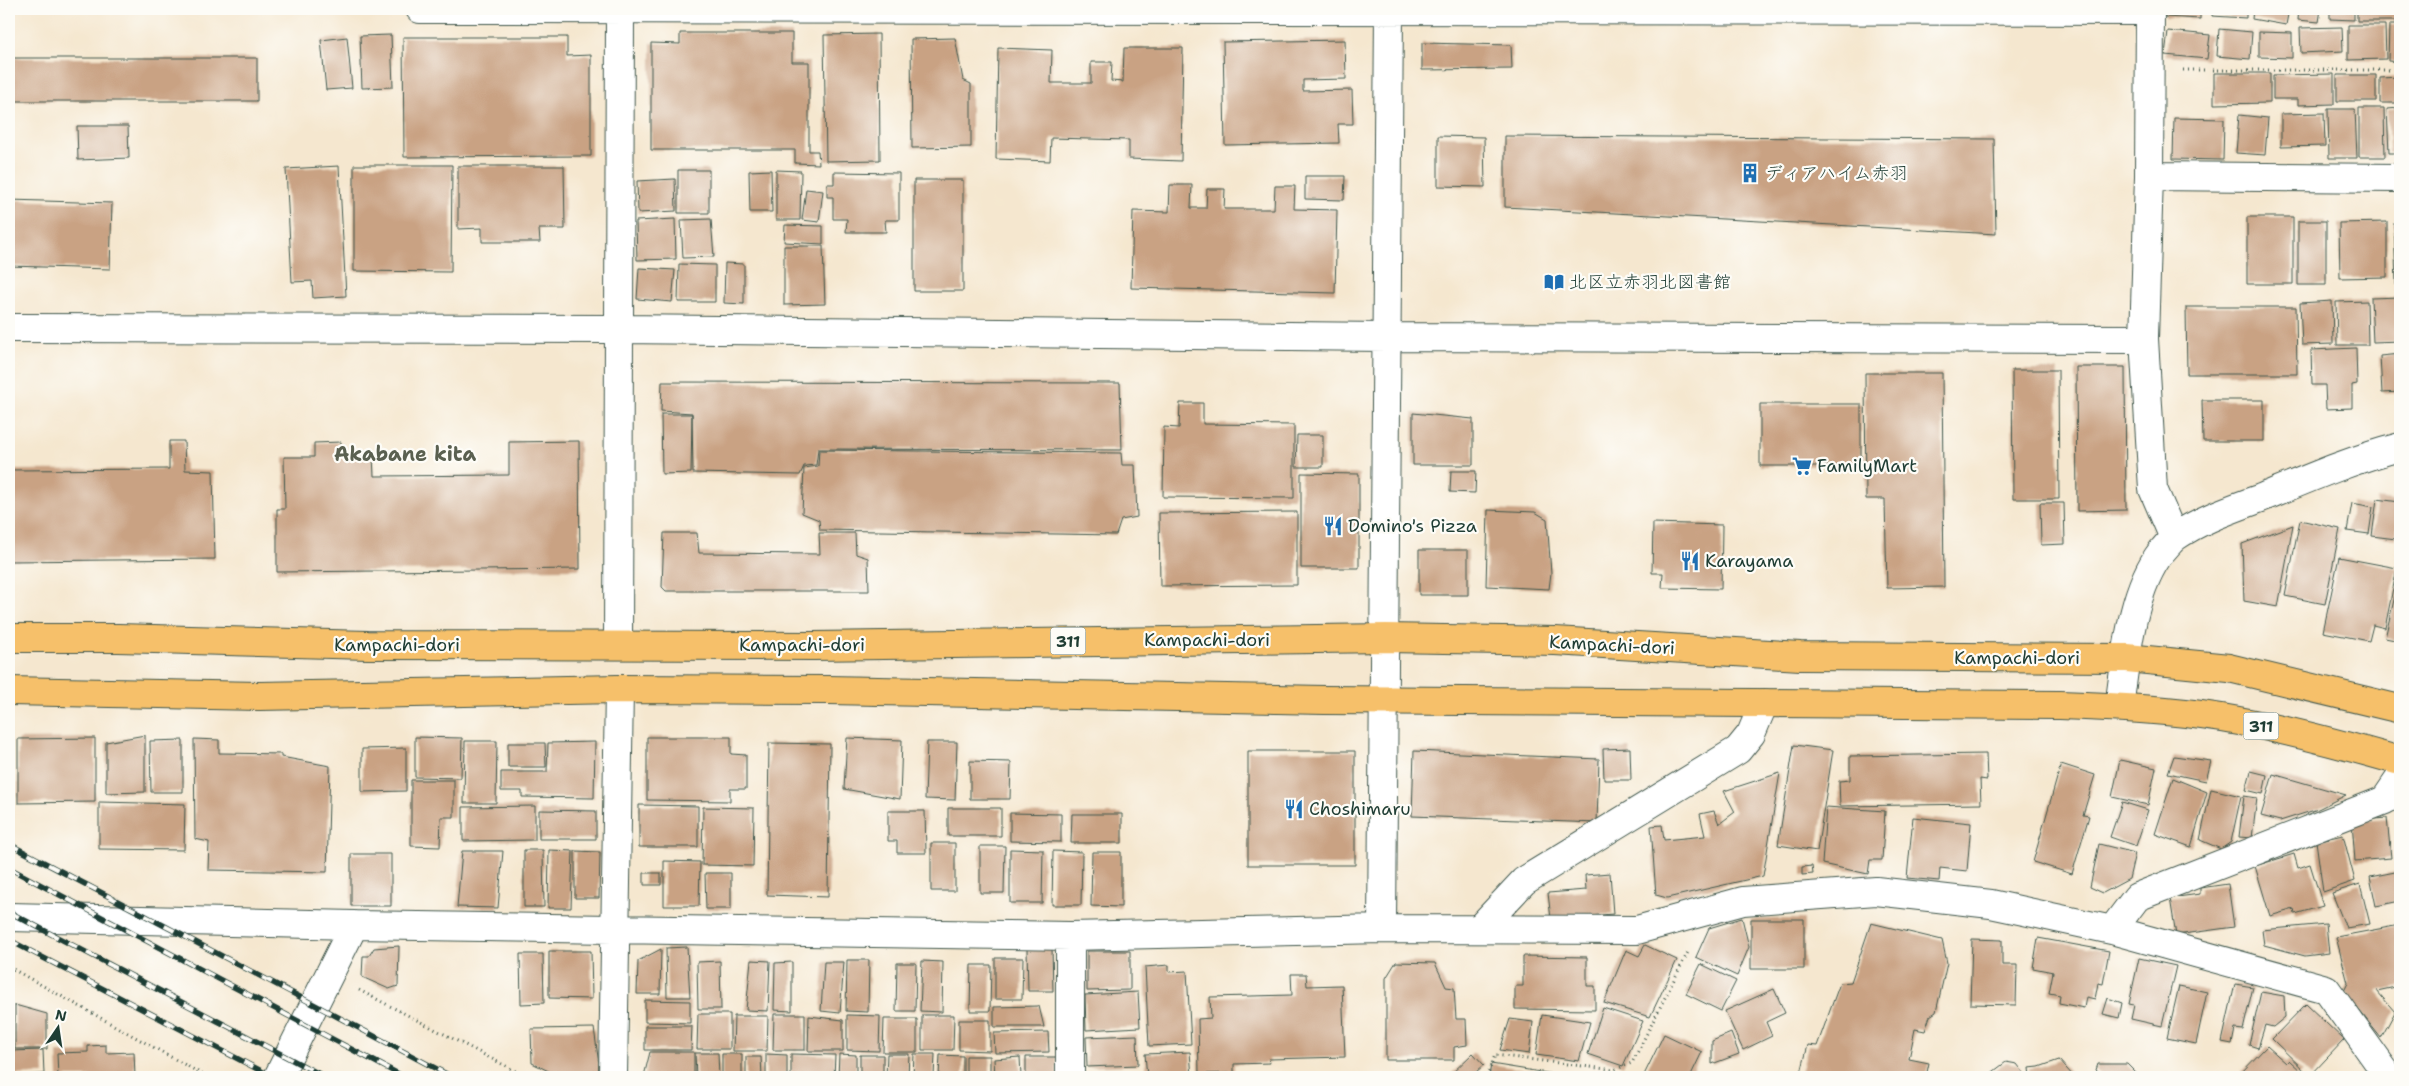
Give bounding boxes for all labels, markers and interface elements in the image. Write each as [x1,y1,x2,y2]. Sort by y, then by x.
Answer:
place label: ディアハイム赤羽 [1765,161,1908,185]
building icon: ディアハイム赤羽 [1739,162,1761,184]
place label: 北区立赤羽北図書館 [1569,270,1731,294]
library icon: 北区立赤羽北図書館 [1543,271,1565,293]
district label: Akabane kita [334,441,476,467]
place label: FamilyMart [1817,454,1917,478]
supermarket icon: FamilyMart [1791,455,1813,477]
place label: Domino's Pizza [1348,514,1477,538]
restaurant icon: Domino's Pizza [1322,515,1344,537]
place label: Karayama [1705,549,1793,573]
restaurant icon: Karayama [1679,550,1701,572]
road number: 311 [1050,627,1086,654]
street label: Kampachi-dori [1144,628,1270,652]
street label: Kampachi-dori [1548,630,1676,660]
street label: Kampachi-dori [334,633,460,657]
street label: Kampachi-dori [739,633,865,657]
street label: Kampachi-dori [1954,646,2080,670]
road number: 311 [2244,712,2278,739]
place label: Choshimaru [1309,797,1411,821]
restaurant icon: Choshimaru [1283,798,1305,820]
north arrow [32,1004,82,1054]
text: N [53,1005,68,1025]

